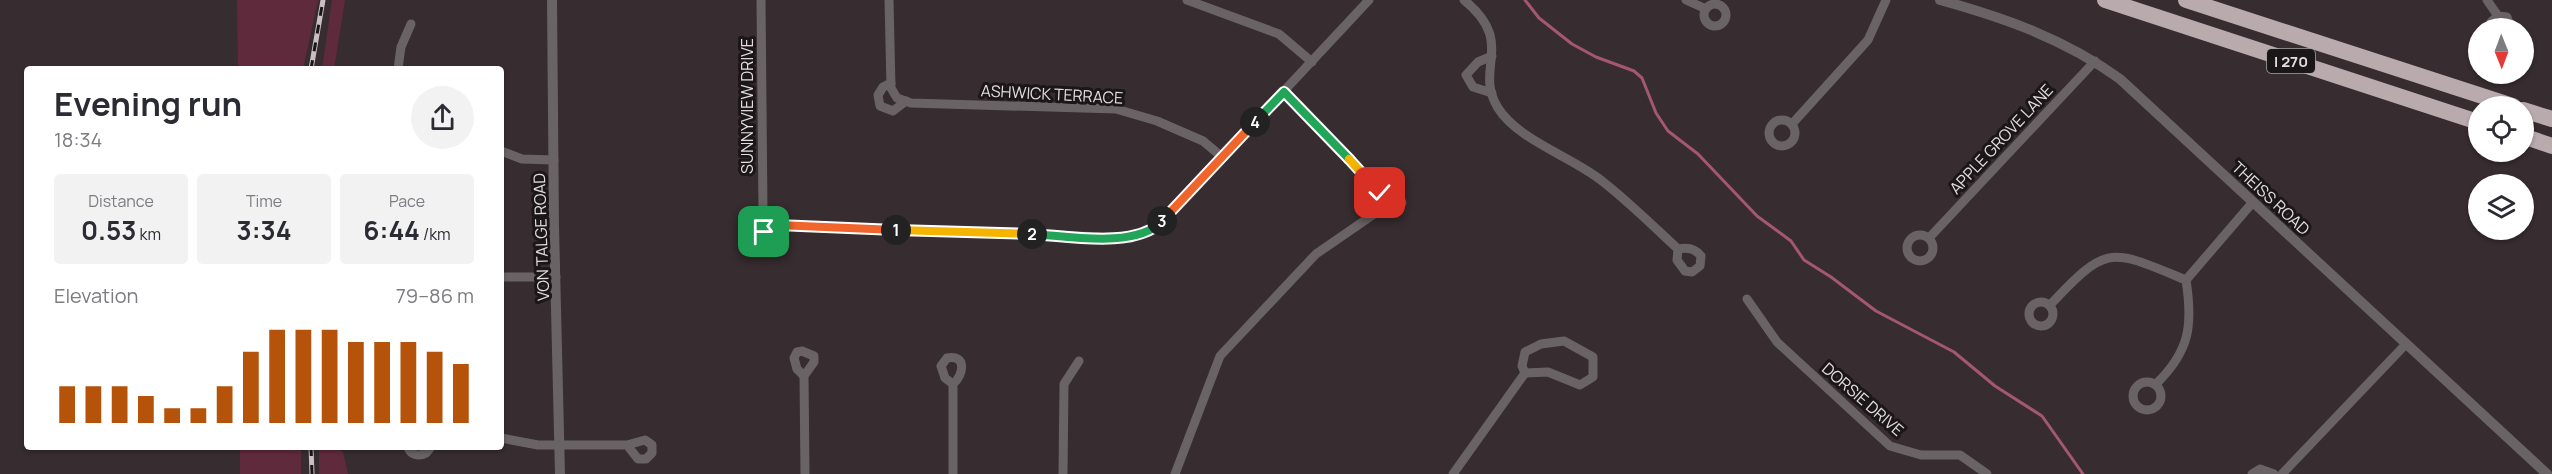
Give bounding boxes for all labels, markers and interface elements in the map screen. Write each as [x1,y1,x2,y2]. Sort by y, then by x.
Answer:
north arrow [2468,18,2534,84]
map controls [2468,18,2534,240]
street label: SUNNYVIEW DRIVE [736,38,758,174]
road number: I 270 [2267,49,2315,73]
street label: ASHWICK TERRACE [980,79,1124,109]
street label: APPLE GROVE LANE [1944,79,2058,199]
text: Evening run [54,81,242,126]
button: share [411,86,474,149]
button: locate [2468,96,2534,162]
pin: 4 [1240,107,1270,137]
text: 4 [1250,111,1260,133]
text: 18:34 [54,126,102,153]
street label: THEISS ROAD [2227,156,2315,240]
pin [1354,167,1405,218]
street label: VON TALGE ROAD [528,172,554,301]
button: layers [2468,174,2534,240]
icon: check [1363,176,1396,209]
text: Distance [88,190,154,212]
text: Time [246,190,282,212]
text: Pace [389,190,425,212]
pin [738,206,789,257]
pin: 3 [1147,206,1177,236]
text: 3 [1157,210,1167,232]
text: 0.53 [81,212,136,248]
text: 3:34 [237,212,291,248]
text: 6:44 [363,212,420,248]
icon: arrive [747,215,780,248]
pin: 1 [881,215,911,245]
text: 1 [892,219,900,241]
pin: 2 [1017,219,1047,249]
text: km [136,223,161,245]
text: /km [420,223,451,245]
text: 2 [1027,223,1037,245]
text: Elevation [54,282,138,309]
text: 79–86 m [396,282,474,309]
street label: DORSIE DRIVE [1817,357,1909,441]

